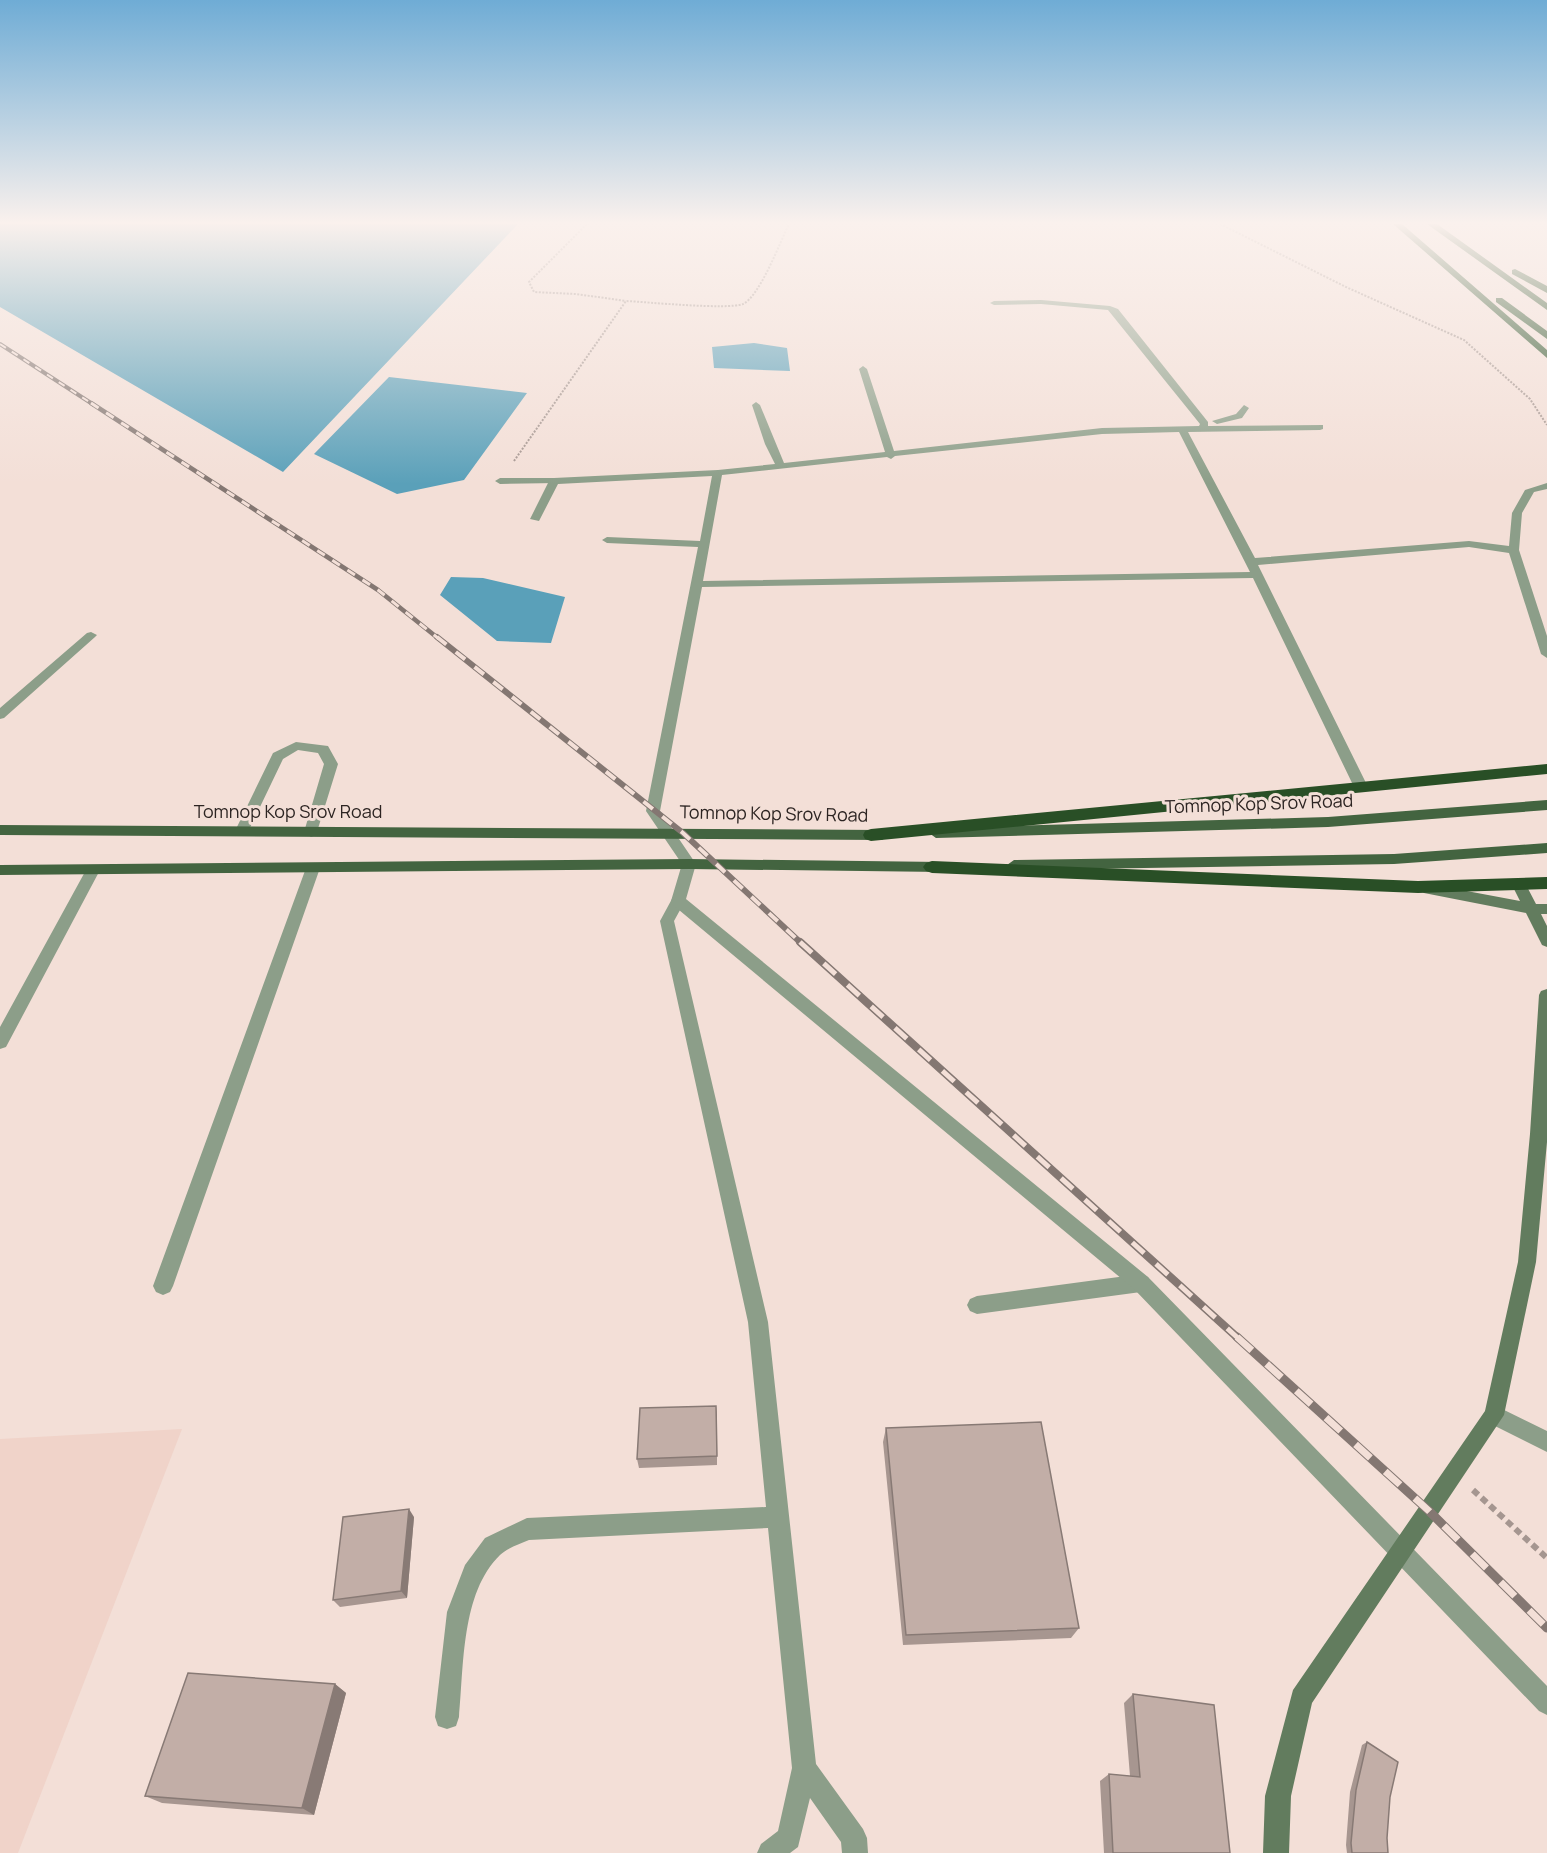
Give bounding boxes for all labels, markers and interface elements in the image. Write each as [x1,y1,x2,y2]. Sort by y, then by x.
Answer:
street label: Tomnop Kop Srov Road [1164,788,1354,818]
street label: Tomnop Kop Srov Road [194,799,382,823]
street label: Tomnop Kop Srov Road [679,799,869,827]

